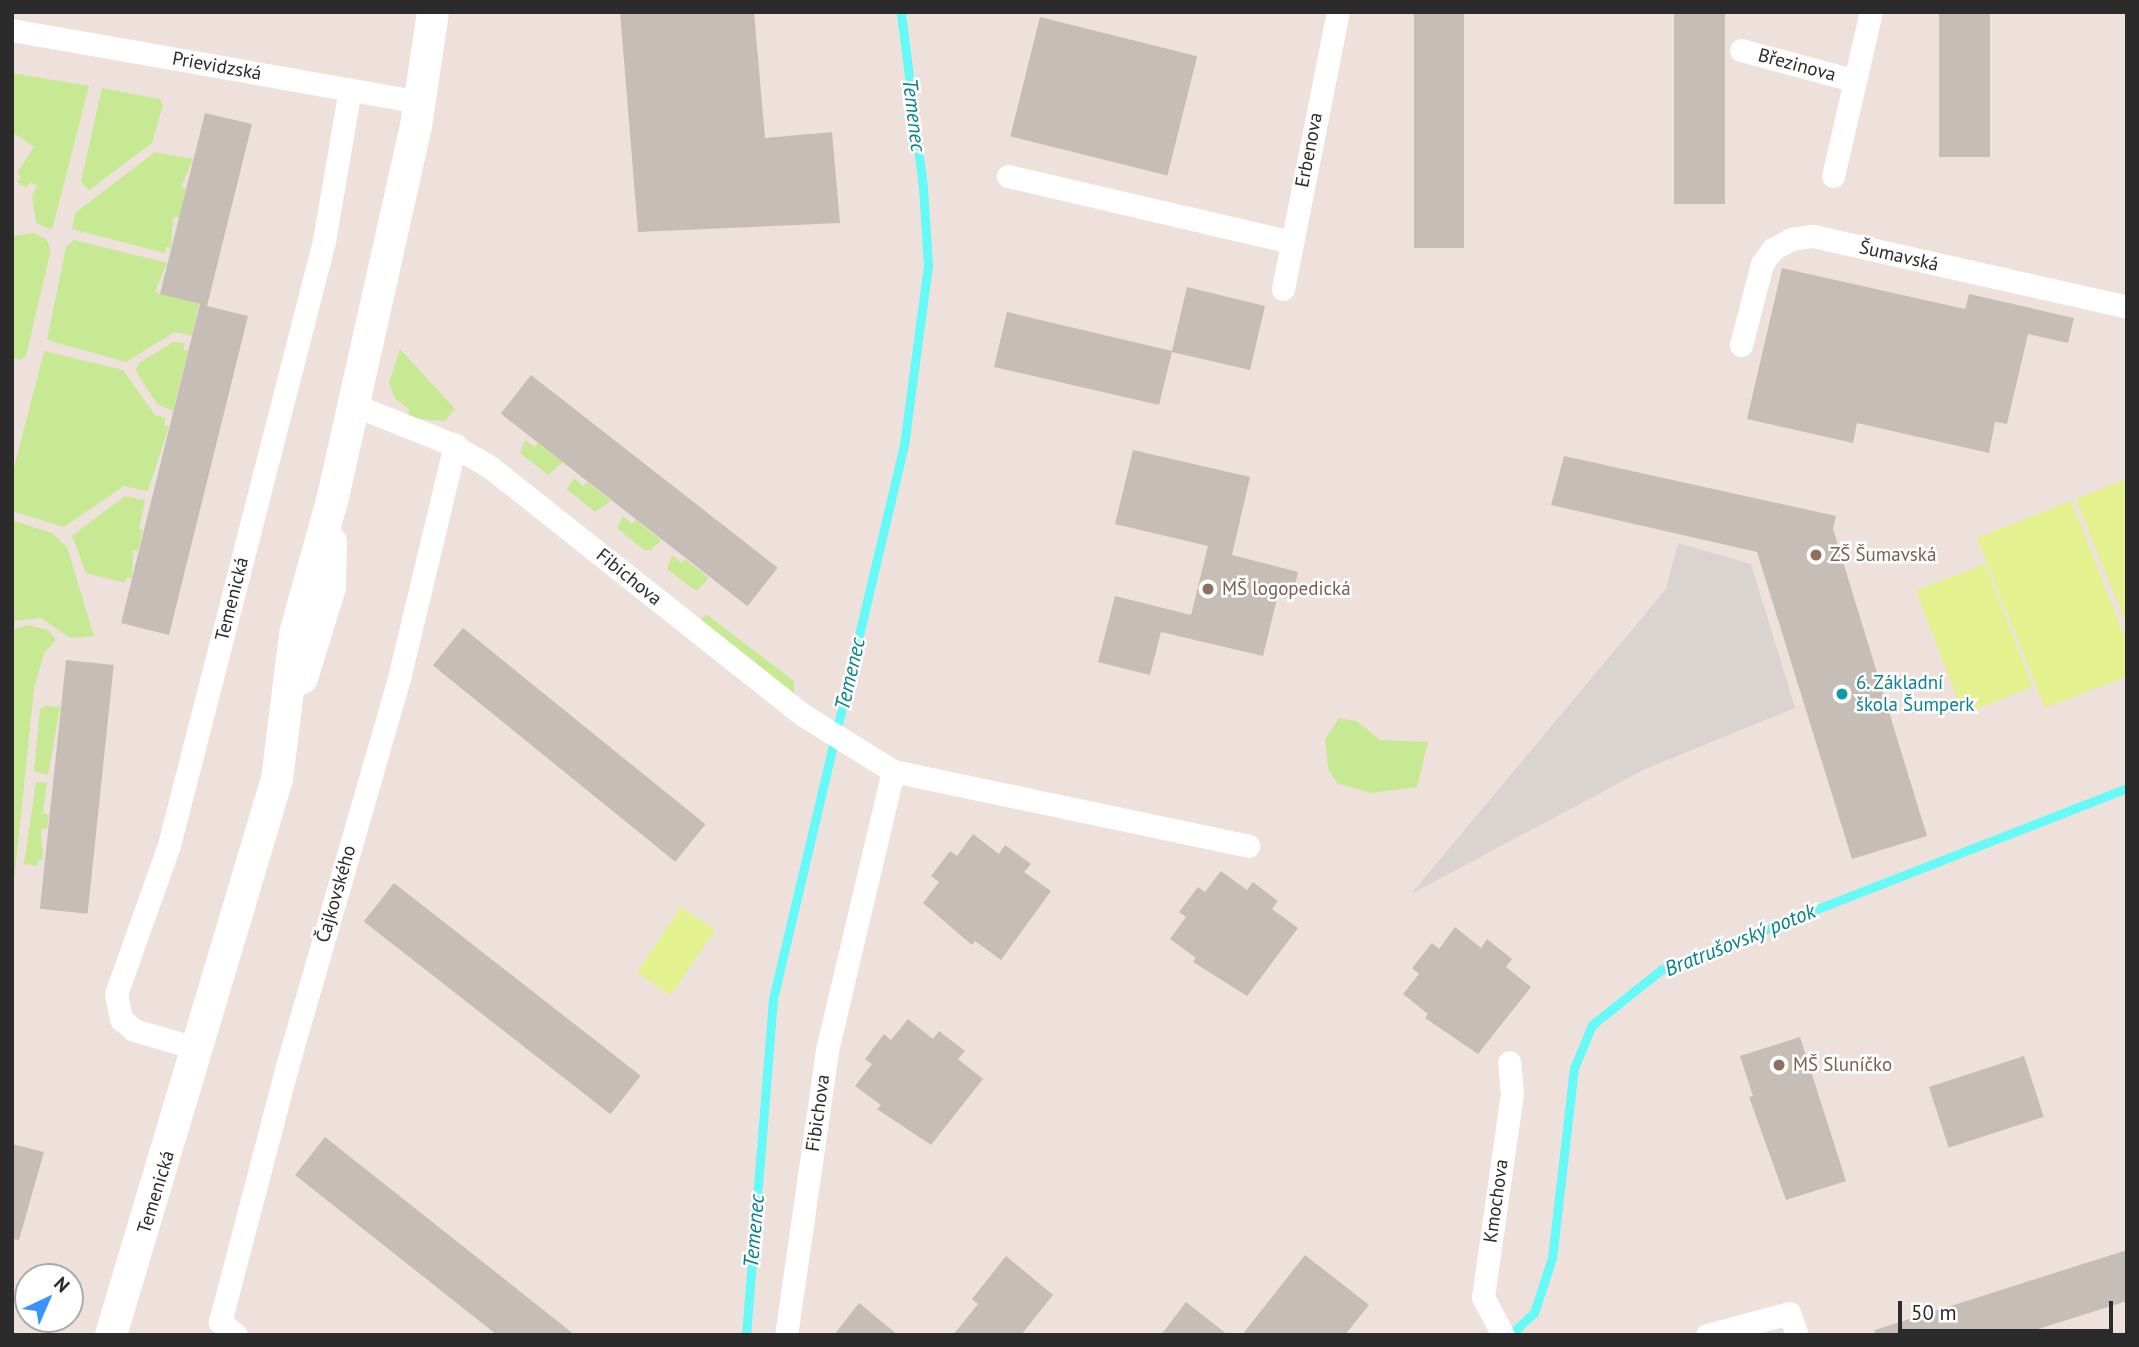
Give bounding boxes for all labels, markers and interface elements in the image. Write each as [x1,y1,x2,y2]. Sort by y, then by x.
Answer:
street label: Březinova [1756,44,1838,86]
street label: Prievidzská [171,47,263,85]
water label: Temenec [897,77,931,153]
street label: Erbenova [1291,111,1327,189]
street label: Šumavská [1857,236,1941,276]
street label: Fibichova [592,544,666,610]
place label: ZŠ Šumavská [1830,544,1936,566]
marker: ZŠ Šumavská [1808,547,1824,563]
street label: Temenická [211,555,253,643]
place label: MŠ logopedická [1222,578,1351,600]
marker: MŠ logopedická [1200,581,1216,597]
water label: Temenec [829,635,871,713]
place label: 6. Základní škola Šumperk [1856,672,1974,716]
marker: 6. Základní škola Šumperk [1834,686,1850,702]
street label: Čajkovského [311,843,361,945]
water label: Bratrušovský potok [1661,898,1819,982]
place label: MŠ Sluníčko [1793,1054,1892,1076]
marker: MŠ Sluníčko [1771,1057,1787,1073]
street label: Fibichova [801,1073,835,1153]
street label: Temenická [133,1148,179,1236]
street label: Kmochova [1479,1158,1513,1244]
water label: Temenec [738,1193,770,1269]
north arrow [14,1263,84,1333]
text: N [49,1271,75,1297]
scale bar [1901,1288,2116,1332]
text: 50 m [1911,1299,1957,1326]

